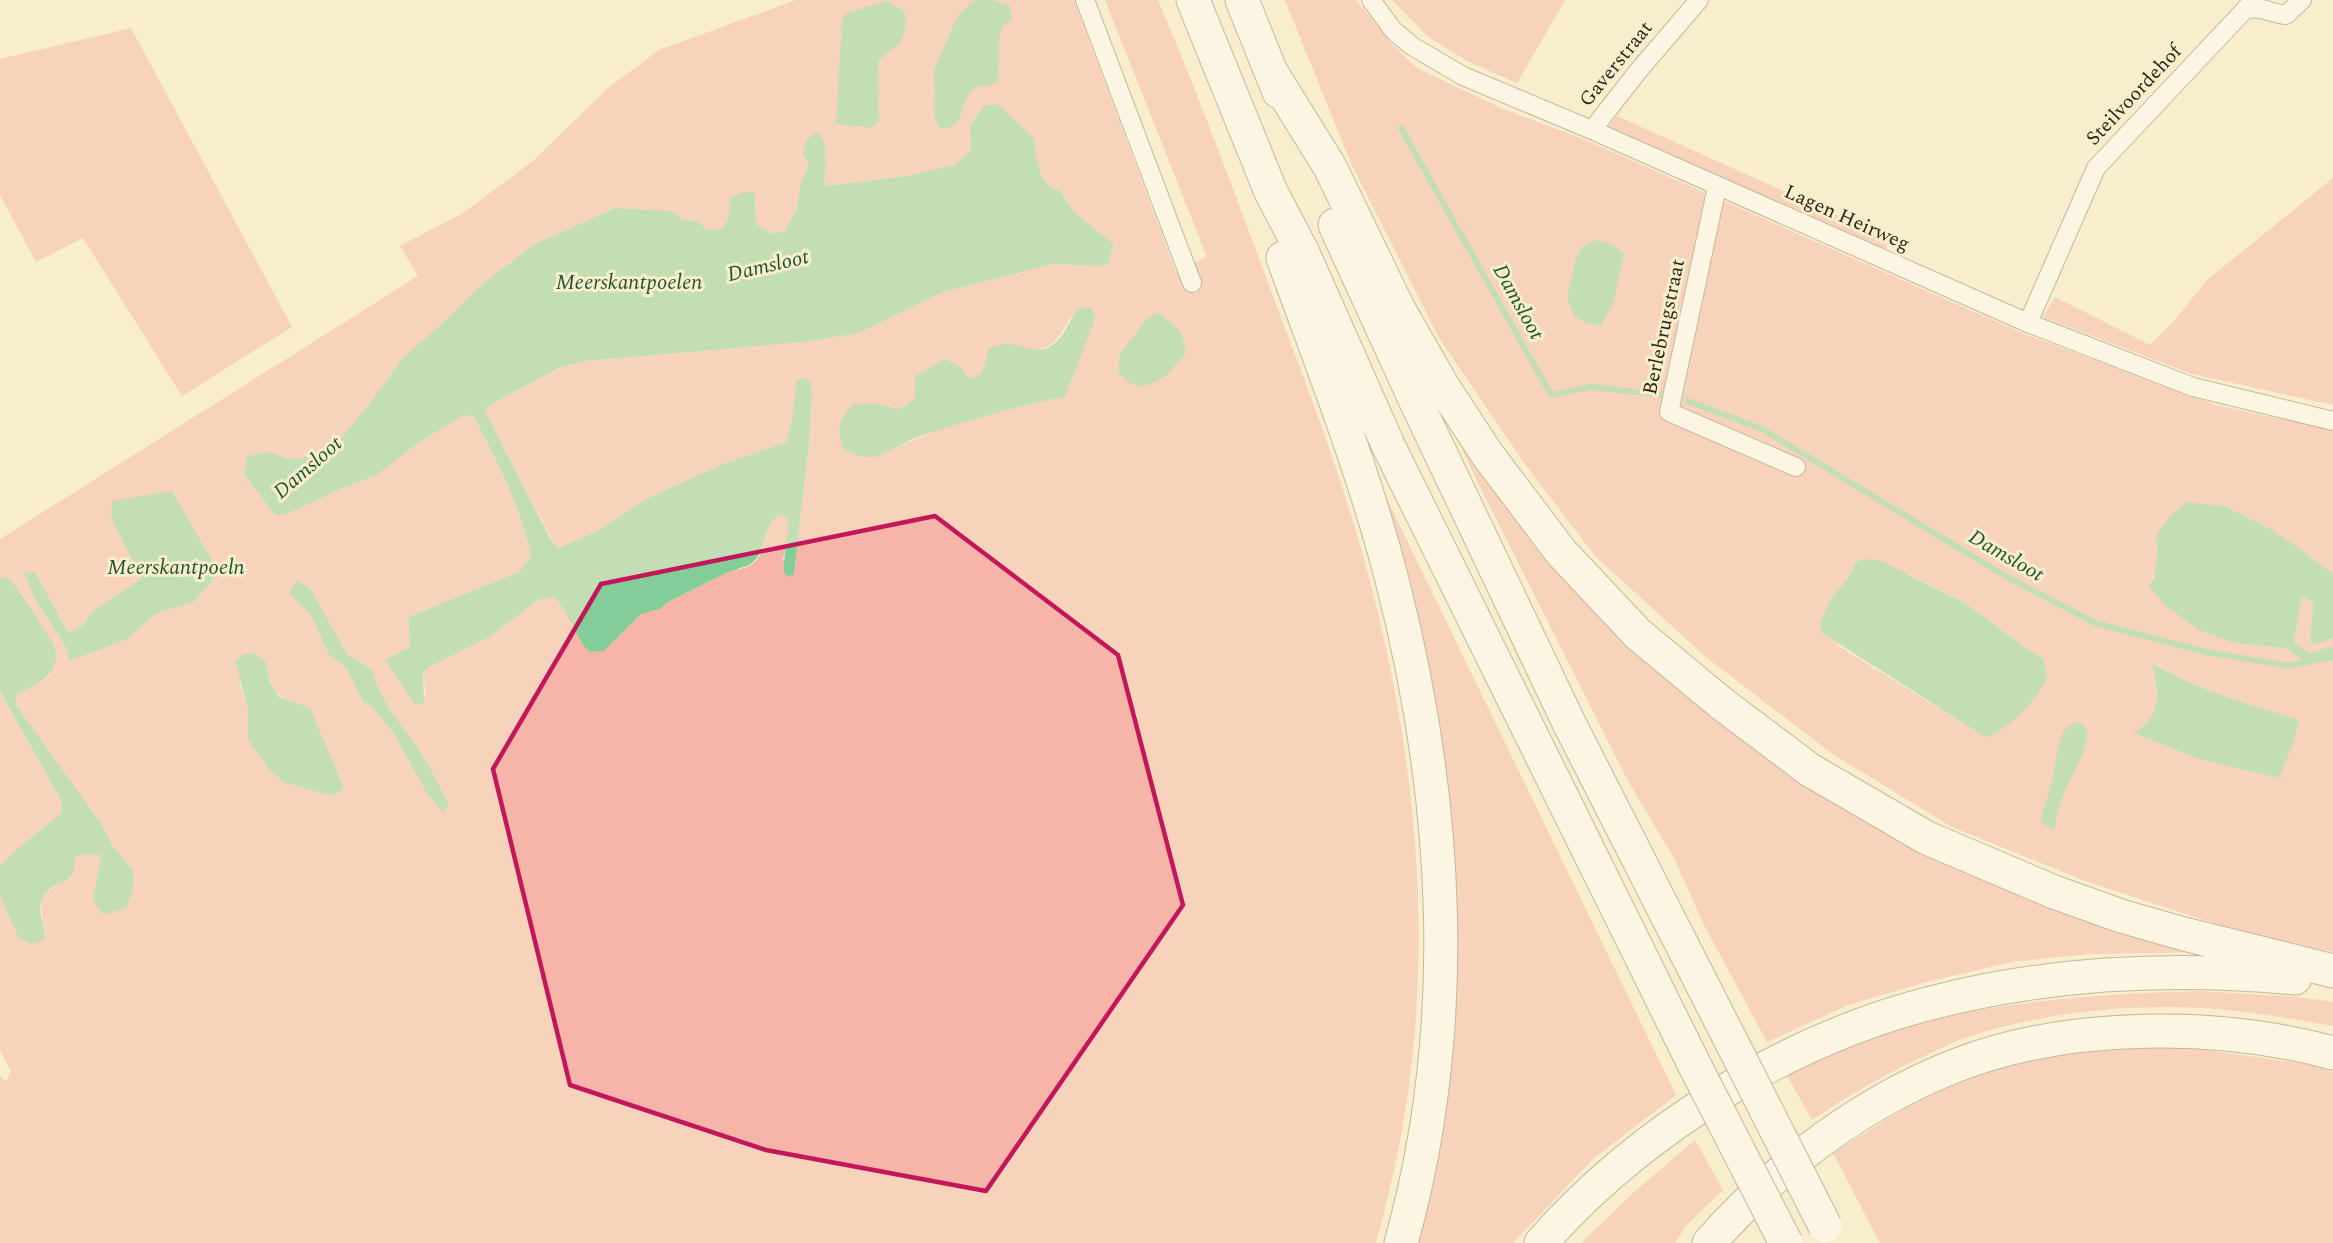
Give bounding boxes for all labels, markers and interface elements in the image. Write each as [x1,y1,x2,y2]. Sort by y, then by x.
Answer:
street label: Gaverstraat [1572,15,1660,113]
street label: Steilvoordehof [2079,36,2190,152]
street label: Lagen Heirweg [1779,177,1915,259]
water label: Damsloot [724,241,812,291]
street label: Berlebrugstraat [1635,256,1693,398]
water label: Damsloot [1484,258,1552,346]
water label: Meerskantpoelen [556,267,702,299]
water label: Damsloot [266,429,350,507]
water label: Damsloot [1962,521,2050,591]
water label: Meerskantpoeln [107,552,245,584]

